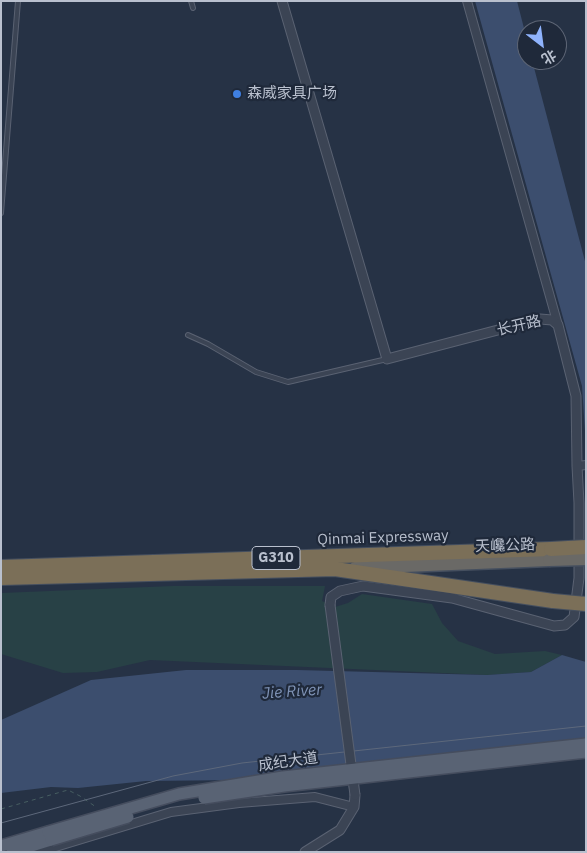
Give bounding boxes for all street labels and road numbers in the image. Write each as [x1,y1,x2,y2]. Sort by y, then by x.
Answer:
street label: 长开路 [495,312,543,340]
street label: Qinmai Expressway [317,527,449,549]
street label: 天巉公路 [475,536,535,556]
road number: G310 [252,546,300,570]
street label: 成纪大道 [257,749,319,775]

